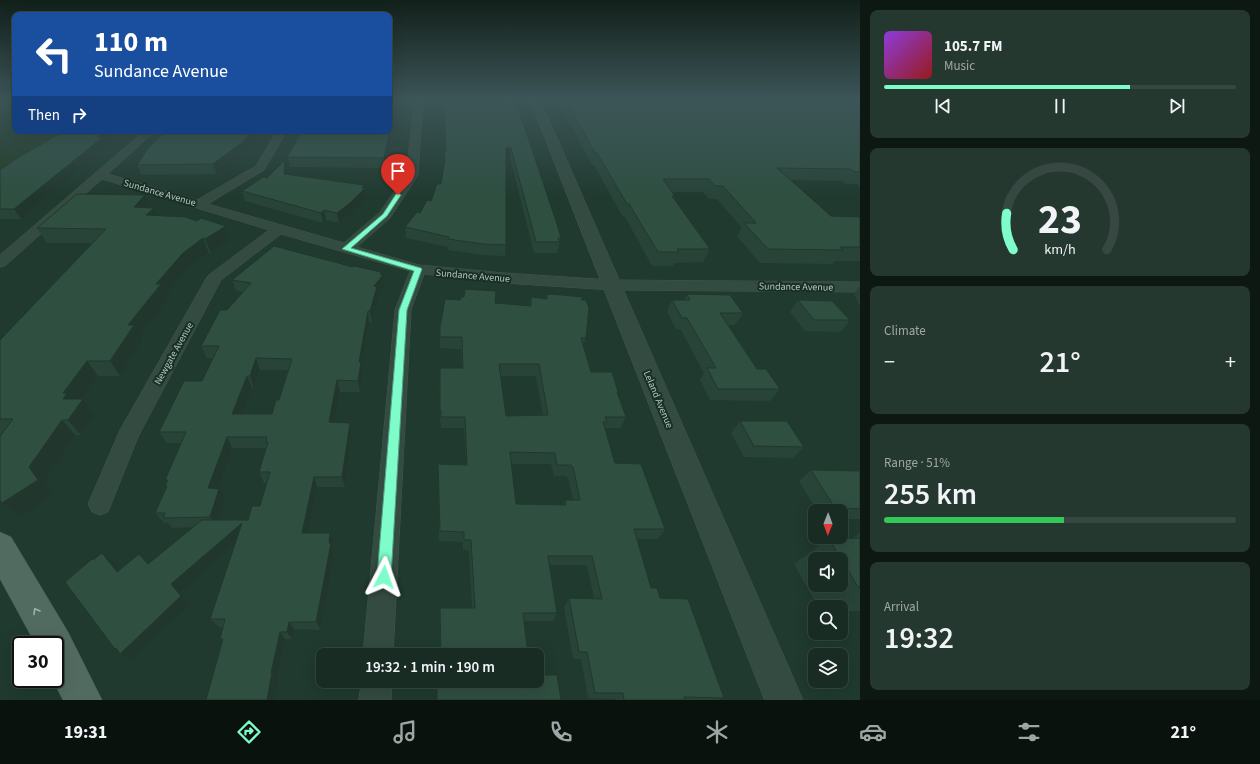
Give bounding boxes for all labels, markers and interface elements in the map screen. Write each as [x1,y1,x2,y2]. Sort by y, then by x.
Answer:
text: 110 m [94,22,168,62]
icon: left [28,28,80,80]
text: 105.7 FM [944,36,1002,57]
text: Music [944,57,975,75]
text: Sundance Avenue [94,59,228,84]
icon: previous [932,95,954,117]
icon: pause [1049,95,1071,117]
icon: next [1166,95,1188,117]
icon: right [68,104,90,126]
text: Then [28,105,60,126]
pin [381,154,415,195]
icon: arrive [387,160,409,182]
street label: Sundance Avenue [122,176,197,210]
text: 23 [1038,190,1082,250]
text: km/h [1044,239,1076,260]
street label: Sundance Avenue [435,266,511,286]
street label: Sundance Avenue [759,279,833,295]
street label: Newgate Avenue [151,320,197,387]
text: Climate [884,322,926,340]
text: 21° [1039,341,1081,384]
text: − [884,346,895,378]
text: + [1225,346,1236,378]
street label: Leland Avenue [640,369,676,430]
text: Range · 51% [884,454,950,472]
text: 255 km [884,473,977,516]
north arrow [808,504,848,544]
map controls [808,504,848,688]
button: sound [808,552,848,592]
position arrow [363,556,405,598]
text: Arrival [884,598,919,616]
button: search [808,600,848,640]
one-way arrow [34,608,41,615]
text: 19:32 [884,617,954,660]
speed limit sign: 30 [12,636,64,688]
button: layers [808,648,848,688]
text: 19:32 · 1 min · 190 m [365,657,495,678]
icon: directions [235,718,263,746]
icon: music [391,718,419,746]
icon: phone [547,718,575,746]
icon: climate [703,718,731,746]
icon: car [859,718,887,746]
icon: filters [1015,718,1043,746]
text: 19:31 [64,720,107,745]
text: 21° [1170,720,1196,745]

